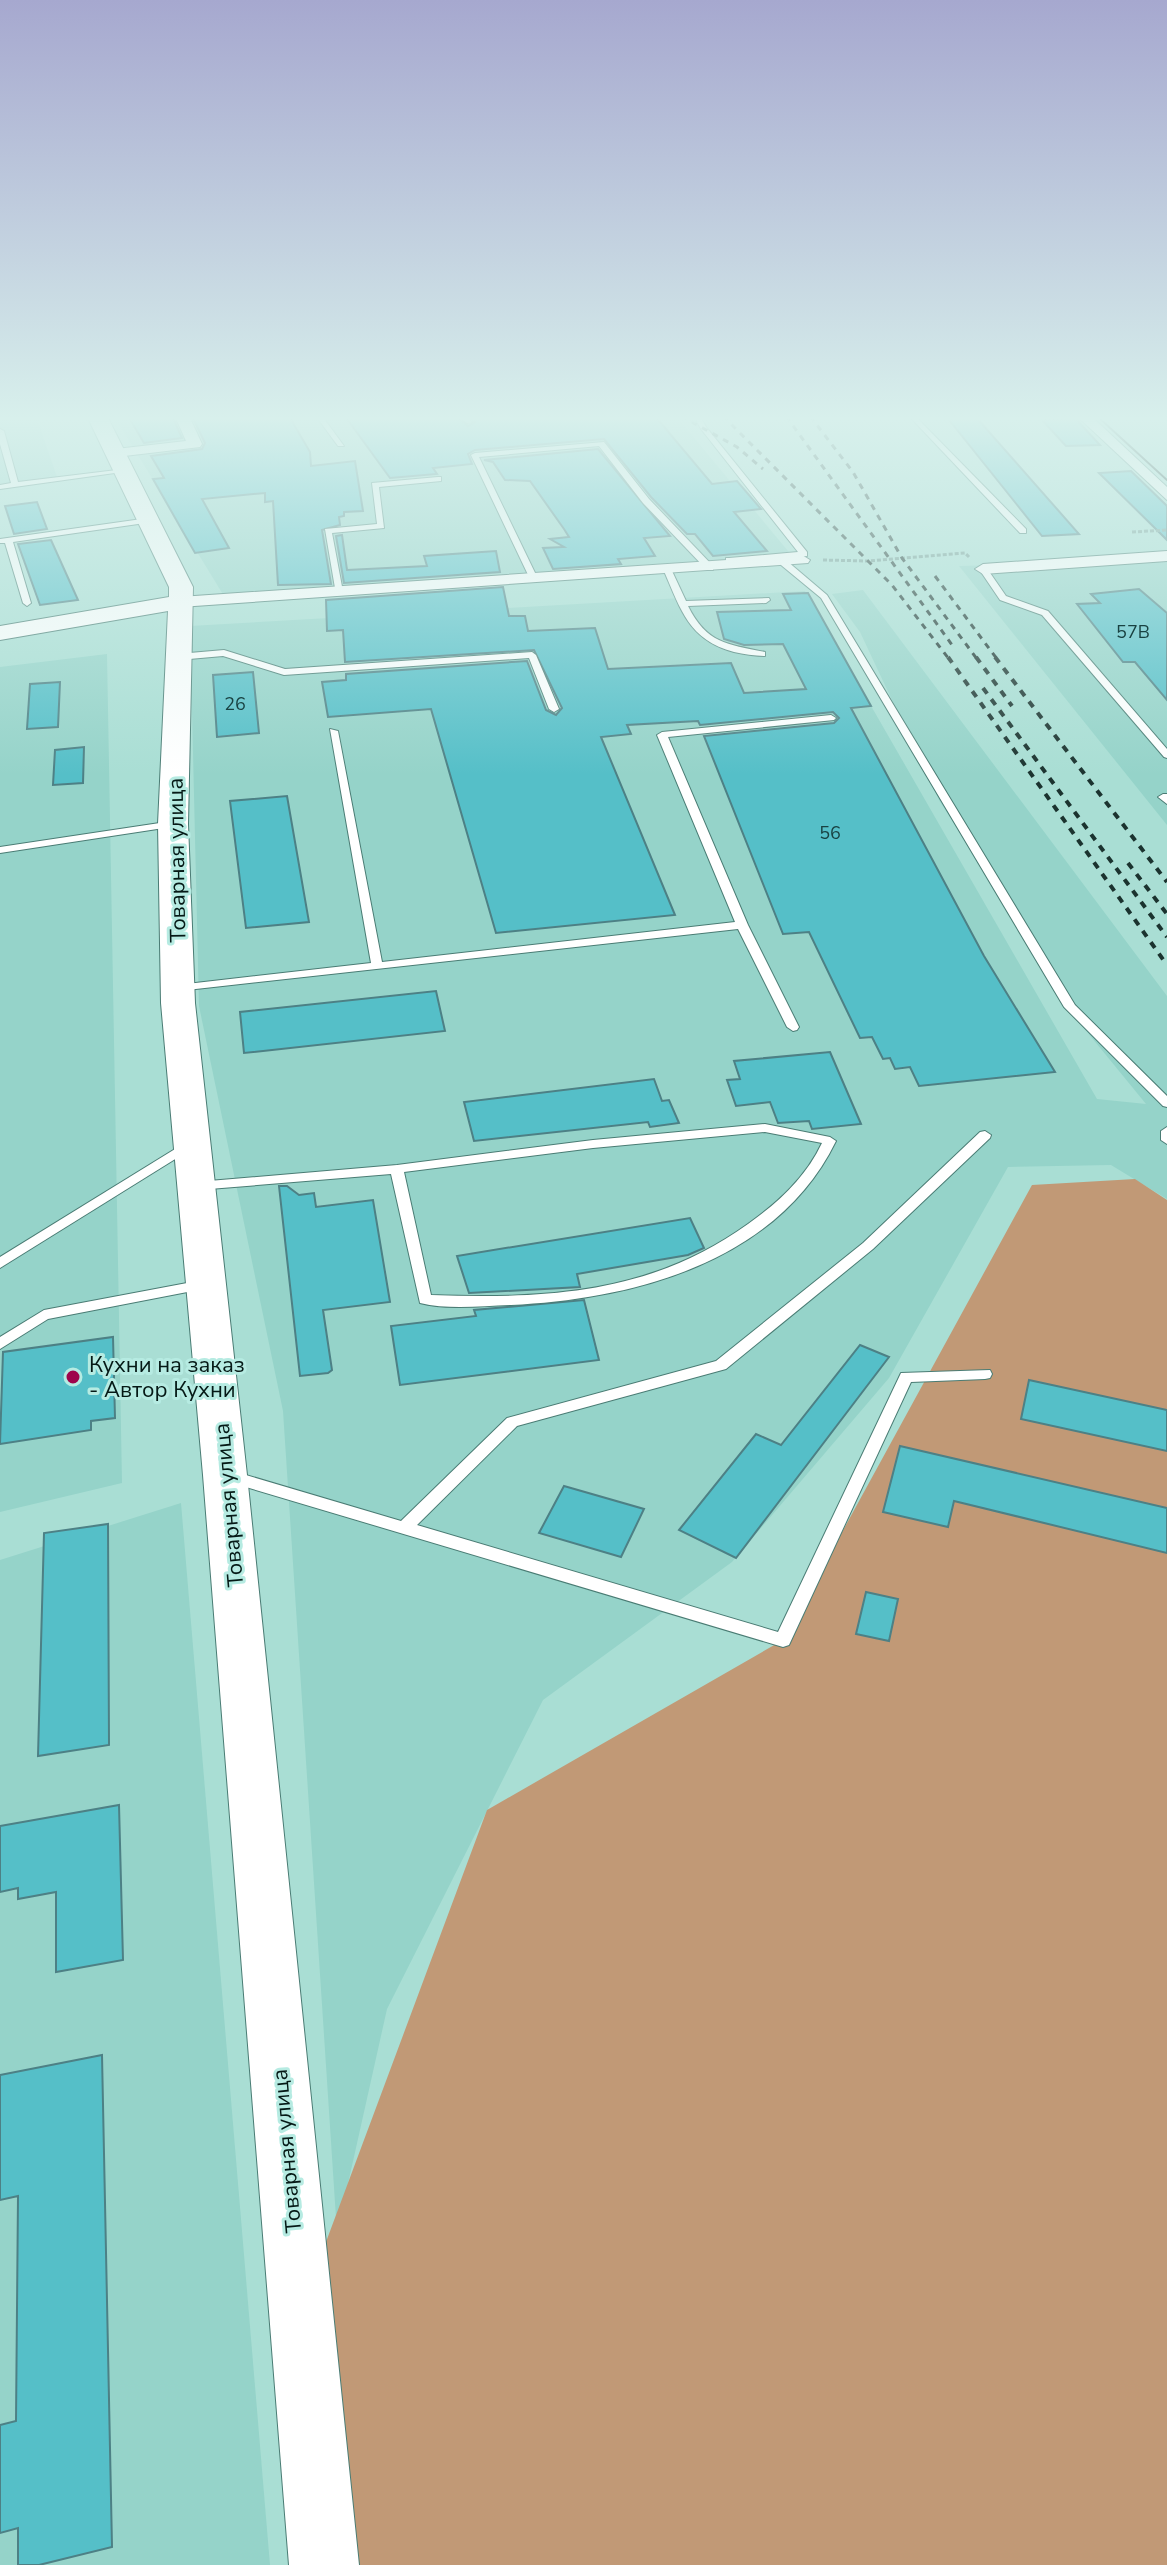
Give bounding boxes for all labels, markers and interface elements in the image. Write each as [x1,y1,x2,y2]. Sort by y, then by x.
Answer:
house number: 57В [1116,620,1150,644]
house number: 26 [224,692,246,716]
street label: Товарная улица [161,777,193,943]
house number: 56 [819,821,841,845]
place label: Кухни на заказ - Автор Кухни [89,1350,245,1405]
marker: Кухни на заказ - Автор Кухни [64,1368,82,1386]
street label: Товарная улица [207,1422,251,1588]
street label: Товарная улица [265,2068,309,2234]

